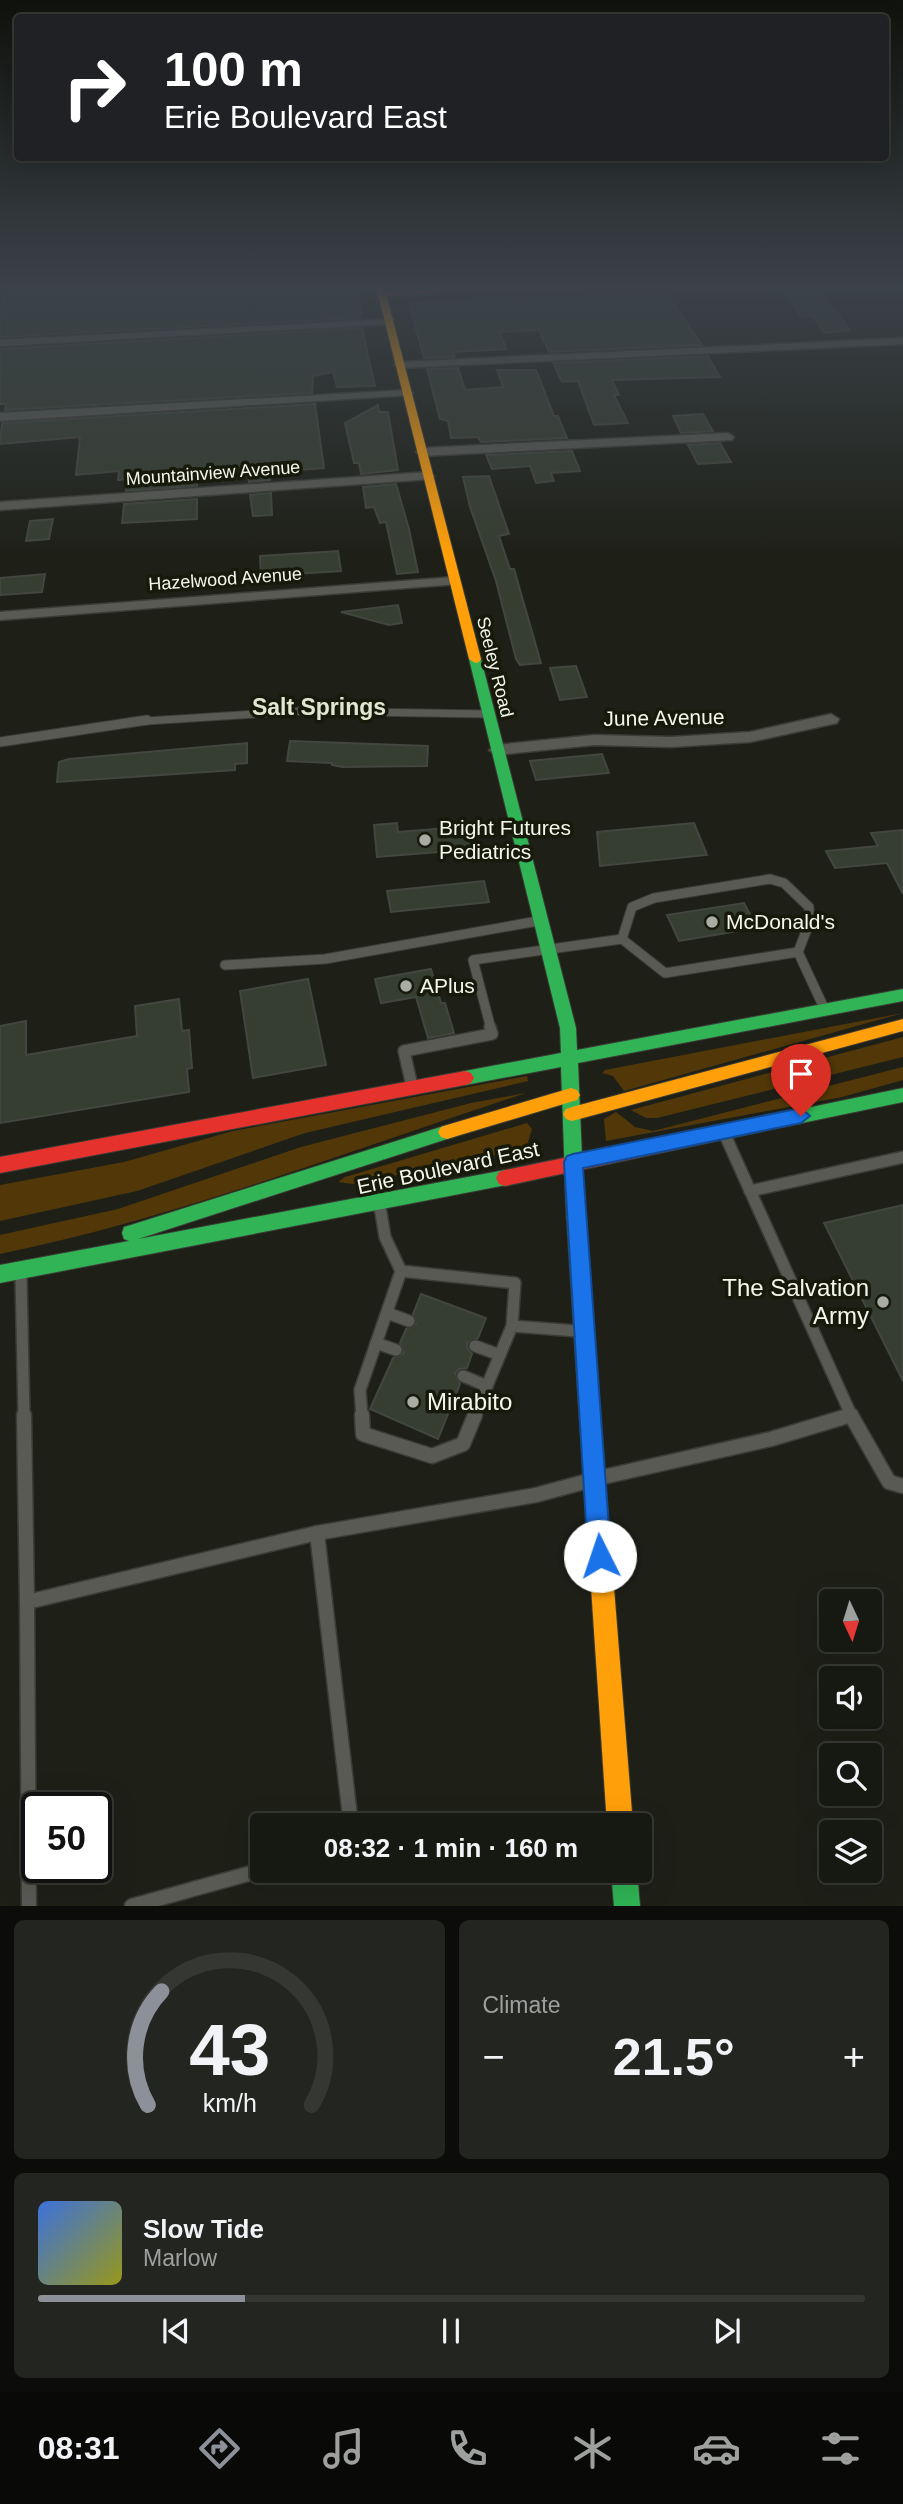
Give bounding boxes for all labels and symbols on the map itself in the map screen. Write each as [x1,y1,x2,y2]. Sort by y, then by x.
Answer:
street label: Mountainview Avenue [125,457,301,489]
street label: Hazelwood Avenue [148,564,302,594]
street label: Seeley Road [473,615,517,719]
district label: Salt Springs [252,694,386,720]
street label: June Avenue [603,705,725,730]
place label: Bright Futures Pediatrics [439,816,571,863]
marker: Bright Futures Pediatrics [417,832,433,848]
place label: McDonald's [726,910,835,933]
marker: McDonald's [704,914,720,930]
place label: APlus [420,974,475,997]
marker: APlus [398,978,414,994]
pin [771,1044,831,1116]
street label: Erie Boulevard East [355,1137,541,1198]
place label: The Salvation Army [722,1274,869,1329]
marker: The Salvation Army [875,1294,891,1310]
place label: Mirabito [427,1388,512,1415]
marker: Mirabito [405,1394,421,1410]
position arrow [563,1519,637,1593]
north arrow [819,1589,882,1652]
speed limit sign: 50 [21,1792,112,1883]

